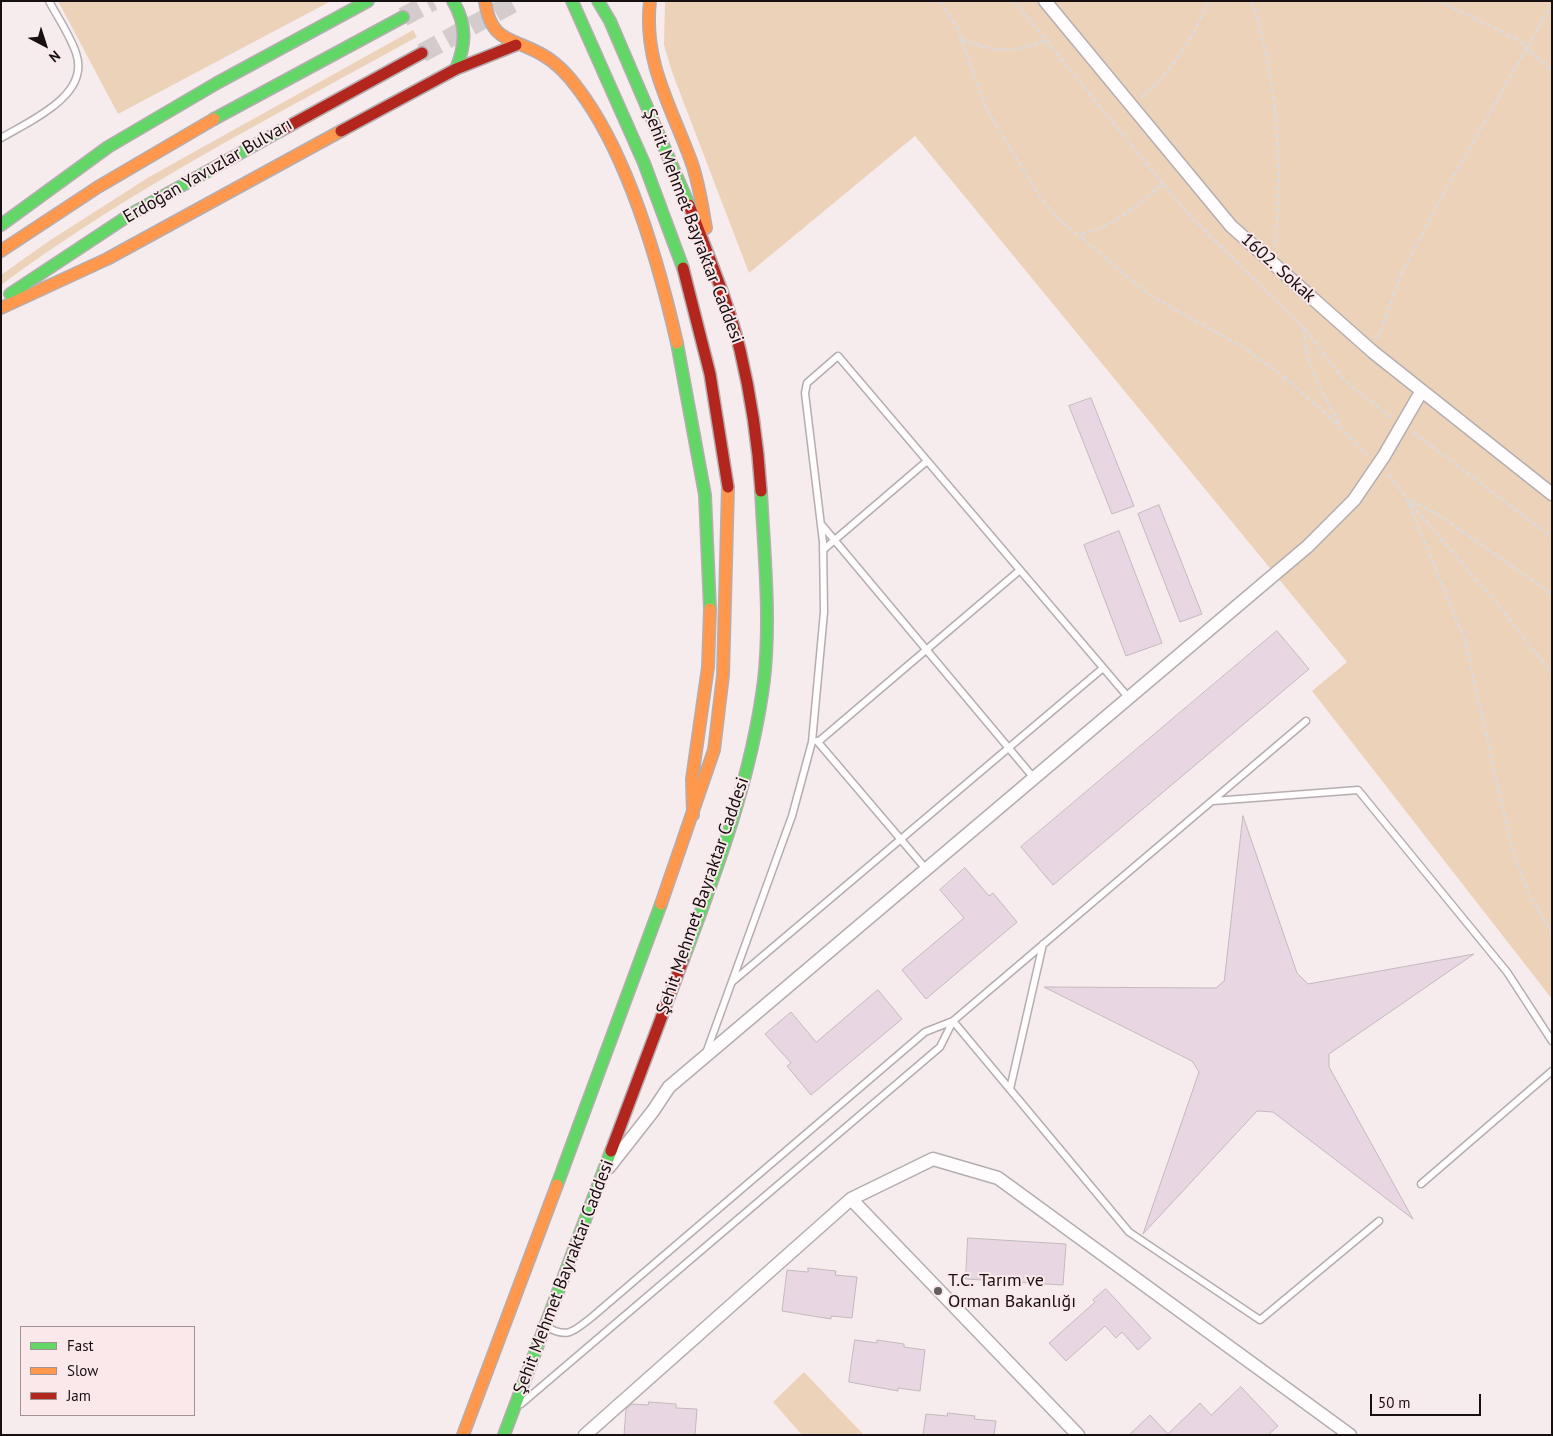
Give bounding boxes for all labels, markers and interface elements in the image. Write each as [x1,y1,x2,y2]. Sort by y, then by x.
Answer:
north arrow [20,20,70,70]
text: N [45,47,64,66]
street label: Şehit Mehmet Bayraktar Caddesi [638,106,748,346]
street label: Erdoğan Yavuzlar Bulvarı [120,114,296,228]
street label: 1602. Sokak [1236,229,1320,307]
street label: Şehit Mehmet Bayraktar Caddesi [652,775,754,1017]
street label: Şehit Mehmet Bayraktar Caddesi [509,1157,619,1397]
place label: T.C. Tarım ve Orman Bakanlığı [948,1270,1076,1312]
marker: T.C. Tarım ve Orman Bakanlığı [932,1285,944,1297]
legend [20,1326,195,1416]
text: Fast [67,1336,94,1355]
text: Slow [67,1361,98,1380]
scale bar [1373,1384,1484,1416]
text: Jam [67,1386,91,1405]
text: 50 m [1378,1393,1411,1412]

